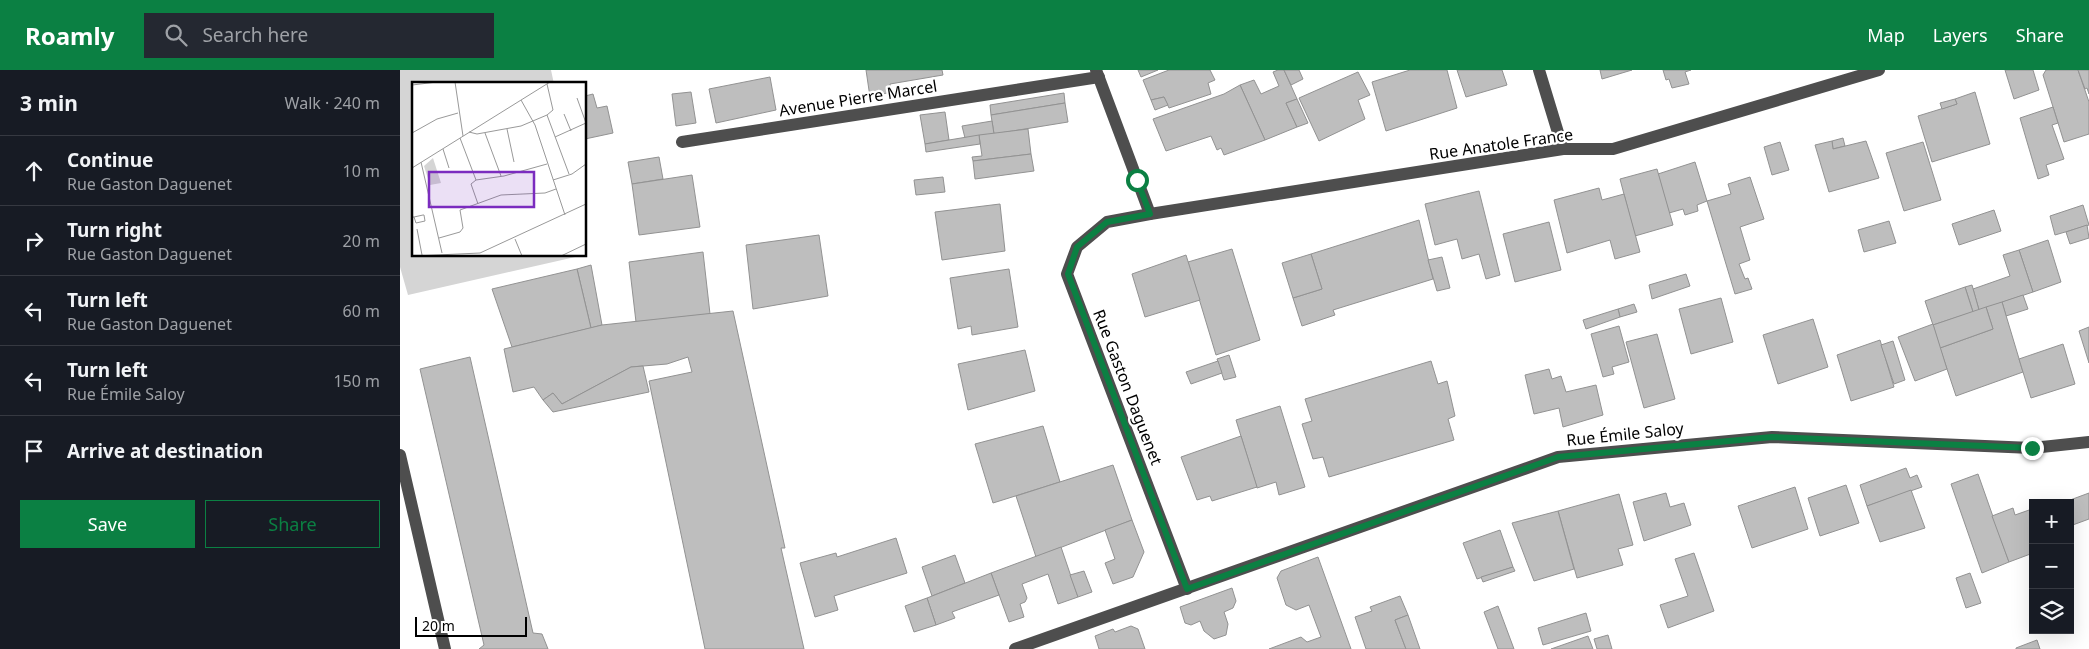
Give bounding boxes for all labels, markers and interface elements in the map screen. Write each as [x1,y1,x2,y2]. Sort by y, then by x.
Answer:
search box [144,13,494,58]
text: Roamly [25,19,114,52]
icon: search [162,21,190,49]
text: Search here [202,22,308,48]
text: Map [1867,23,1905,47]
text: Layers [1933,23,1988,47]
text: Share [2016,23,2064,47]
street label: Avenue Pierre Marcel [777,75,939,121]
inset map [412,82,586,256]
text: 3 min [20,89,78,117]
text: Walk · 240 m [285,92,380,114]
street label: Rue Anatole France [1428,123,1574,165]
text: Continue [67,147,153,173]
icon: ahead [20,157,48,185]
text: 10 m [343,160,380,182]
route start [1126,169,1149,192]
text: Rue Gaston Daguenet [67,173,232,195]
text: Turn right [67,217,162,243]
icon: right [20,227,48,255]
text: 20 m [343,230,380,252]
text: Rue Gaston Daguenet [67,243,232,265]
text: Turn left [67,287,148,313]
icon: left [20,297,48,325]
text: 60 m [343,300,380,322]
street label: Rue Gaston Daguenet [1088,306,1168,468]
text: Rue Gaston Daguenet [67,313,232,335]
text: Turn left [67,357,148,383]
icon: left [20,367,48,395]
text: 150 m [333,370,380,392]
text: Rue Émile Saloy [67,383,185,405]
street label: Rue Émile Saloy [1565,417,1686,451]
icon: arrive [20,437,48,465]
route end [2021,437,2044,460]
text: Arrive at destination [67,438,263,464]
map controls [2029,499,2074,634]
button: + [2029,499,2074,544]
button: Save [20,500,195,548]
button: Share [205,500,380,548]
button: − [2029,544,2074,589]
button: layers [2029,589,2074,634]
scale bar [415,614,528,637]
text: 20 m [422,616,455,635]

